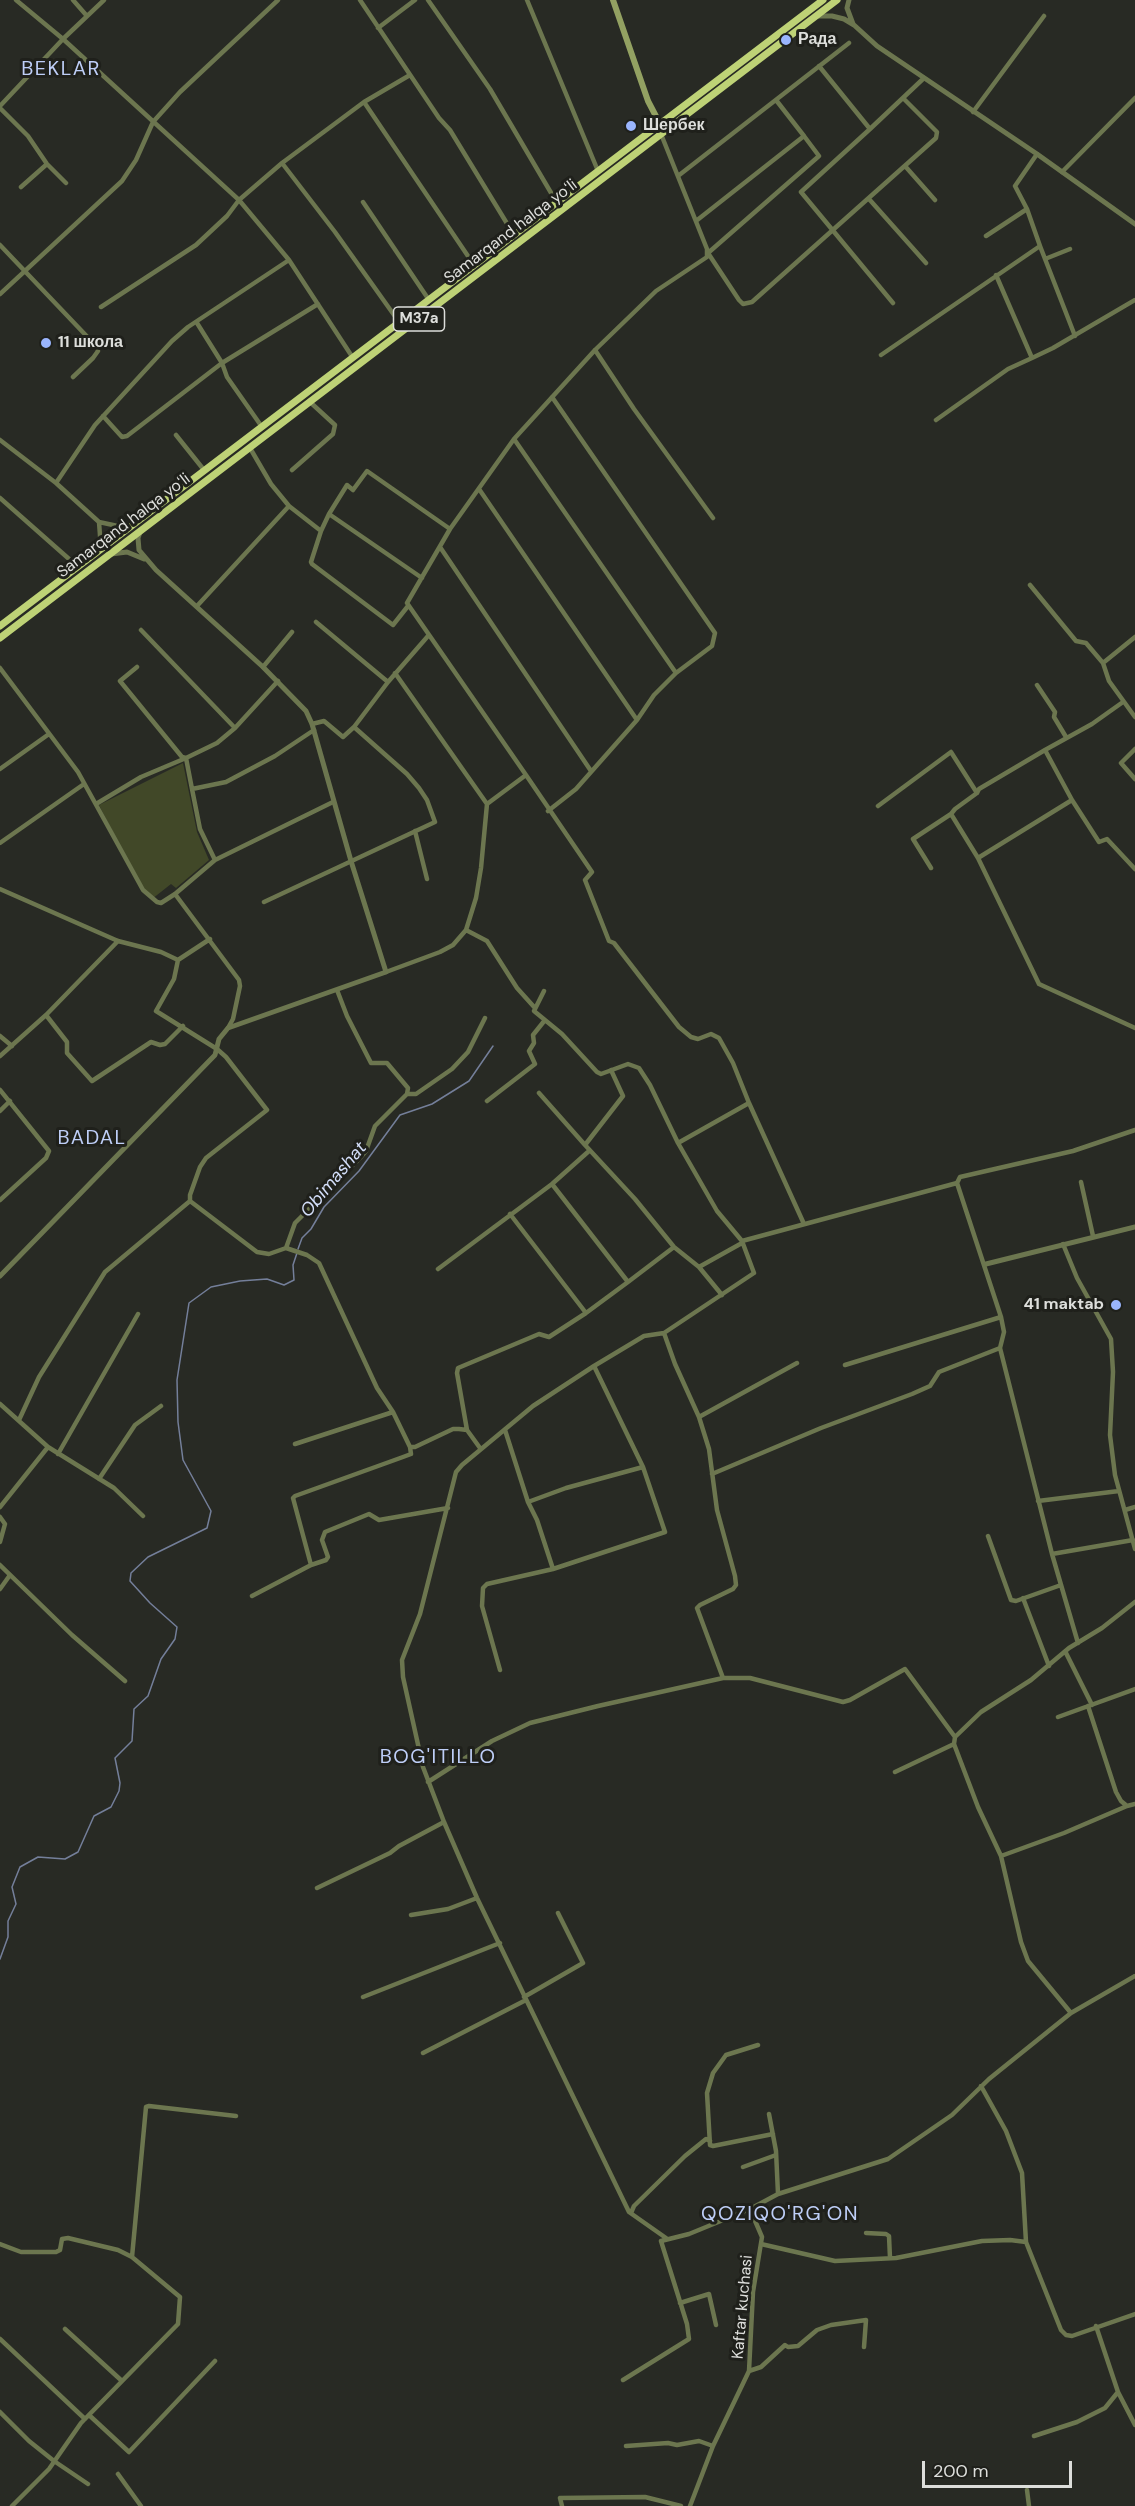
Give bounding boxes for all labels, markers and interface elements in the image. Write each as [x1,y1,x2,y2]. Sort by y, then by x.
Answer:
place label: Рада [798,30,836,50]
marker: Рада [779,33,793,47]
district label: BEKLAR [21,58,101,82]
place label: Шербек [643,116,705,136]
marker: Шербек [624,119,638,133]
street label: Samarqand halqa yoʻli [441,176,581,288]
road number: M37a [394,307,444,331]
place label: 11 школа [58,333,123,353]
marker: 11 школа [39,336,53,350]
street label: Samarqand halqa yoʻli [54,470,194,582]
district label: BADAL [57,1127,127,1151]
water label: Obimashat [296,1138,372,1222]
place label: 41 maktab [1024,1295,1104,1315]
marker: 41 maktab [1109,1298,1123,1312]
district label: BOG'ITILLO [380,1746,496,1770]
district label: QOZIQO'RG'ON [701,2203,859,2227]
street label: Kaftar kuchasi [729,2254,757,2360]
scale bar [925,2449,1075,2487]
text: 200 m [933,2459,989,2483]

